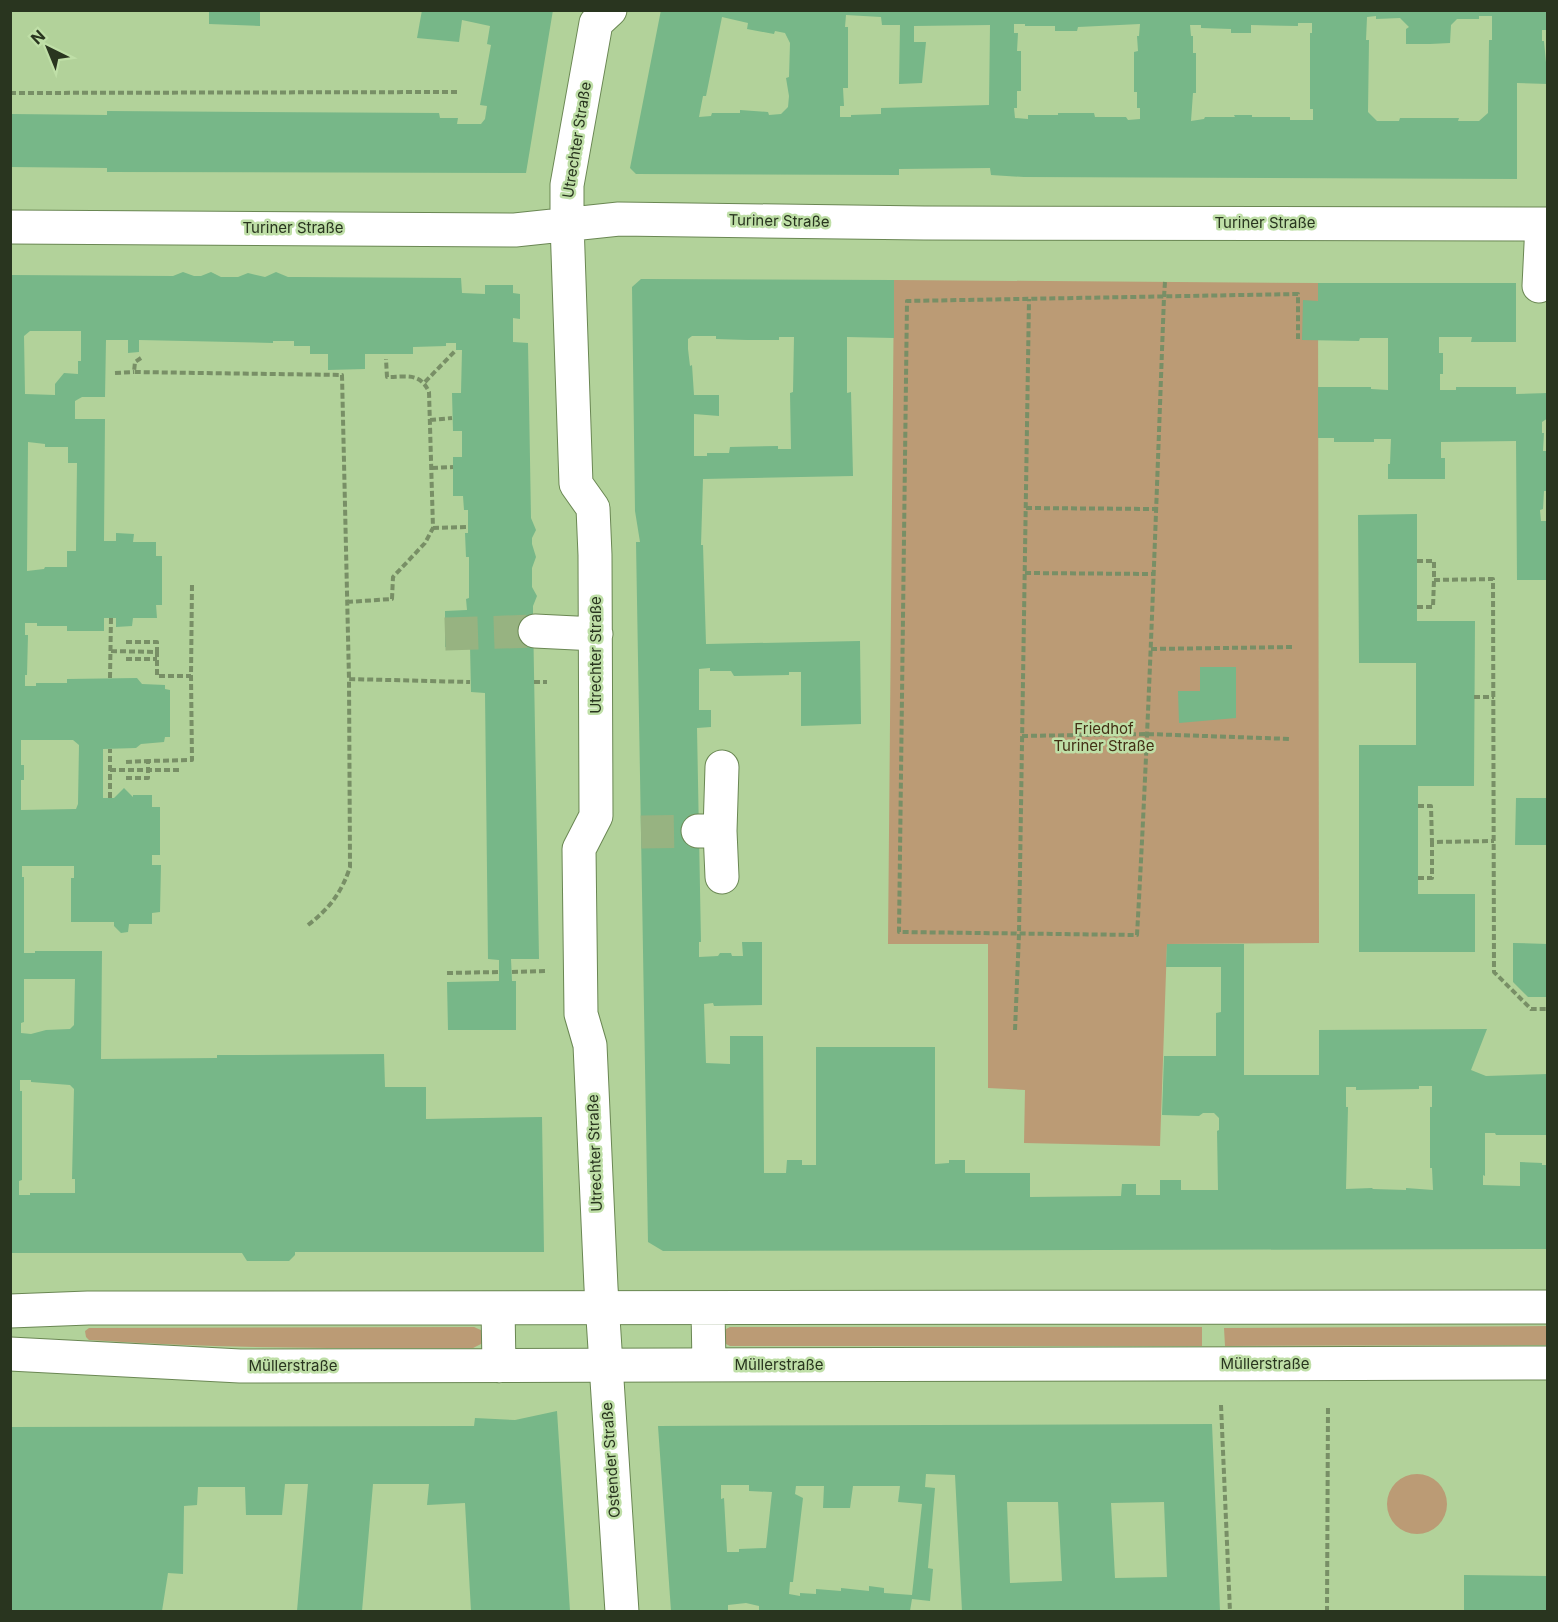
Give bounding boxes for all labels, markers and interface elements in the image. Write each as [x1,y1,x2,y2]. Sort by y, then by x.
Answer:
north arrow [18,18,78,78]
text: N [26,26,49,49]
street label: Utrechter Straße [558,80,595,199]
street label: Turiner Straße [728,210,830,231]
street label: Turiner Straße [1214,213,1316,232]
street label: Turiner Straße [242,218,344,237]
street label: Utrechter Straße [586,596,605,714]
park label: Friedhof Turiner Straße [1053,719,1155,755]
street label: Utrechter Straße [583,1094,606,1212]
street label: Müllerstraße [1221,1354,1309,1373]
street label: Müllerstraße [735,1355,823,1374]
street label: Müllerstraße [249,1356,337,1375]
street label: Ostender Straße [597,1401,624,1519]

